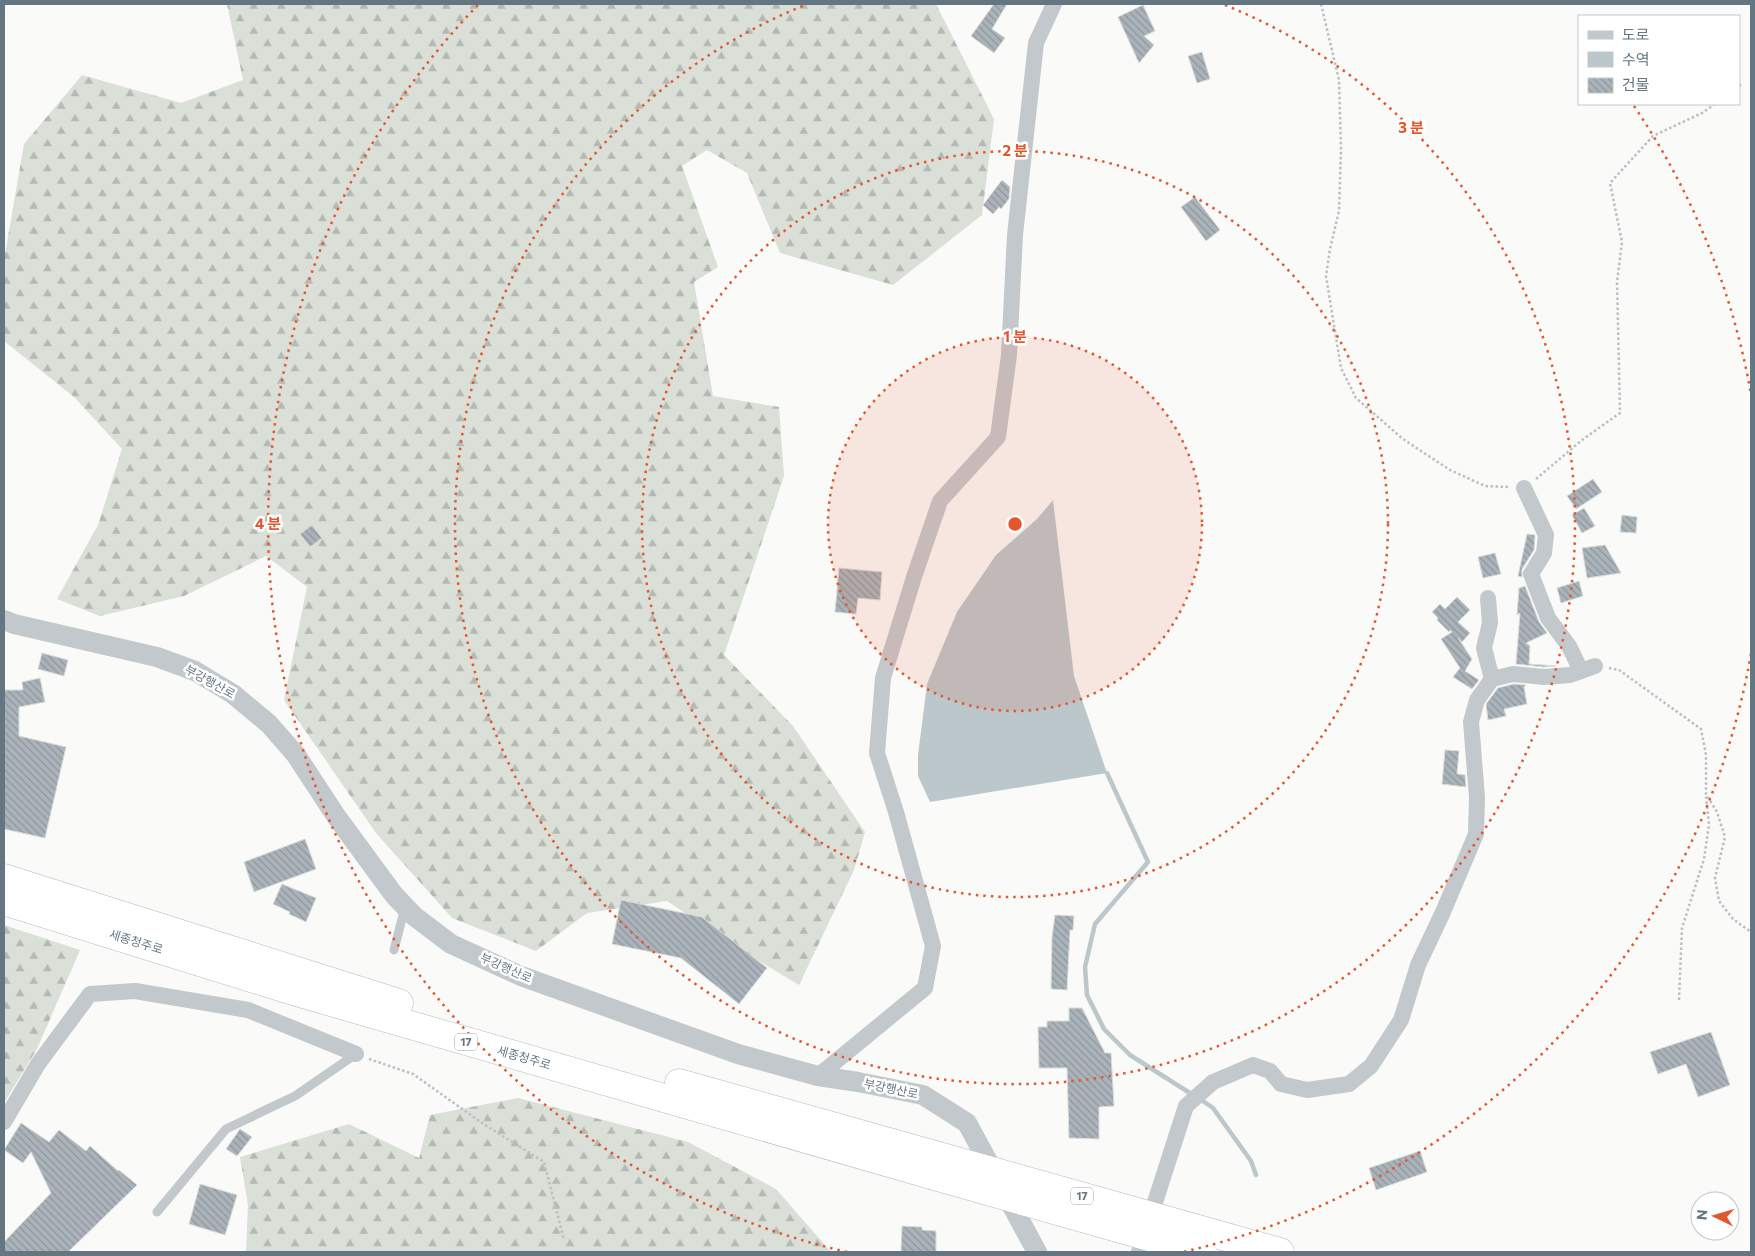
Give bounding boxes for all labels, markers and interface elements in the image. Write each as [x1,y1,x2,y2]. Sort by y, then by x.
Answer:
legend [1578,15,1740,105]
text: 도로 [1622,25,1650,43]
text: 수역 [1622,50,1650,68]
text: 건물 [1622,75,1650,93]
text: 3 분 [1398,118,1424,136]
text: 2 분 [1002,141,1028,159]
text: 1 분 [1003,327,1027,345]
text: 4 분 [255,514,281,532]
centre of rings [1006,515,1024,533]
street label: 부강행산로 [183,662,238,701]
street label: 세종청주로 [108,926,165,956]
street label: 부강행산로 [478,949,534,985]
road number: 17 [455,1034,477,1050]
street label: 세종청주로 [496,1043,553,1071]
street label: 부강행산로 [863,1075,920,1101]
road number: 17 [1071,1188,1093,1204]
north arrow [1690,1191,1740,1241]
text: N [1693,1209,1710,1221]

